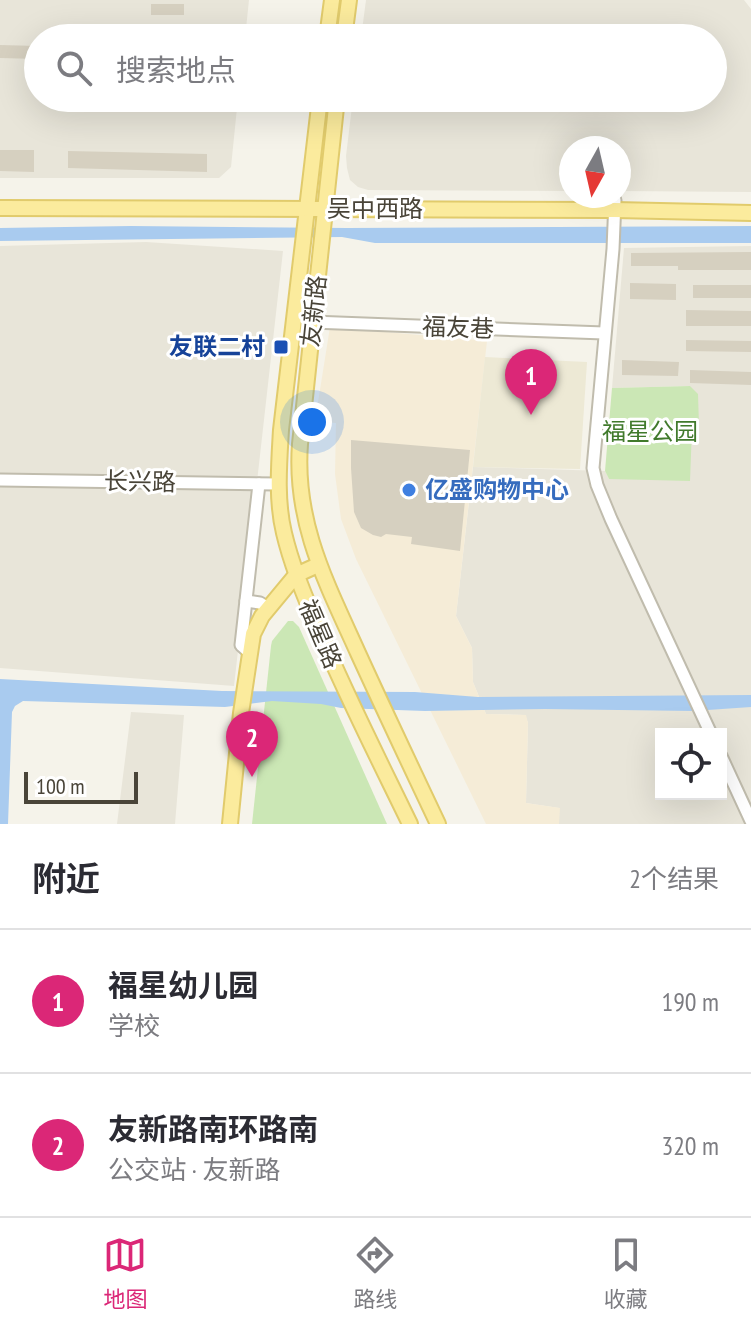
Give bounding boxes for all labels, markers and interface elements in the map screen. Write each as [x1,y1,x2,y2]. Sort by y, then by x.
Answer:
search box [24,24,727,112]
icon: search [52,46,96,90]
text: 搜索地点 [116,50,236,89]
north arrow [559,136,631,208]
street label: 吴中西路 [327,193,423,224]
street label: 友新路 [294,274,333,348]
street label: 福友巷 [421,311,495,344]
place label: 友联二村 [169,331,265,362]
marker: 友联二村 [272,338,290,356]
pin: 1 [505,349,557,415]
your location [292,402,332,442]
park label: 福星公园 [602,416,698,447]
street label: 长兴路 [104,465,176,498]
place label: 亿盛购物中心 [425,474,569,505]
marker: 亿盛购物中心 [400,481,418,499]
street label: 福星路 [292,595,349,673]
pin: 2 [226,711,278,777]
map controls [655,728,727,800]
button: locate [655,728,727,800]
scale bar [24,768,138,804]
text: 100 m [36,772,85,800]
text: 附近 [32,856,100,900]
text: 2个结果 [629,862,719,895]
text: 福星幼儿园 [108,965,258,1004]
text: 1 [52,985,64,1018]
text: 190 m [661,985,719,1018]
text: 学校 [108,1009,160,1042]
text: 友新路南环路南 [108,1109,318,1148]
text: 2 [52,1129,64,1162]
text: 320 m [661,1129,719,1162]
text: 公交站 · 友新路 [108,1153,281,1186]
tab: 地图 [103,1233,147,1313]
tab: 路线 [353,1233,398,1313]
tab: 收藏 [604,1233,648,1313]

